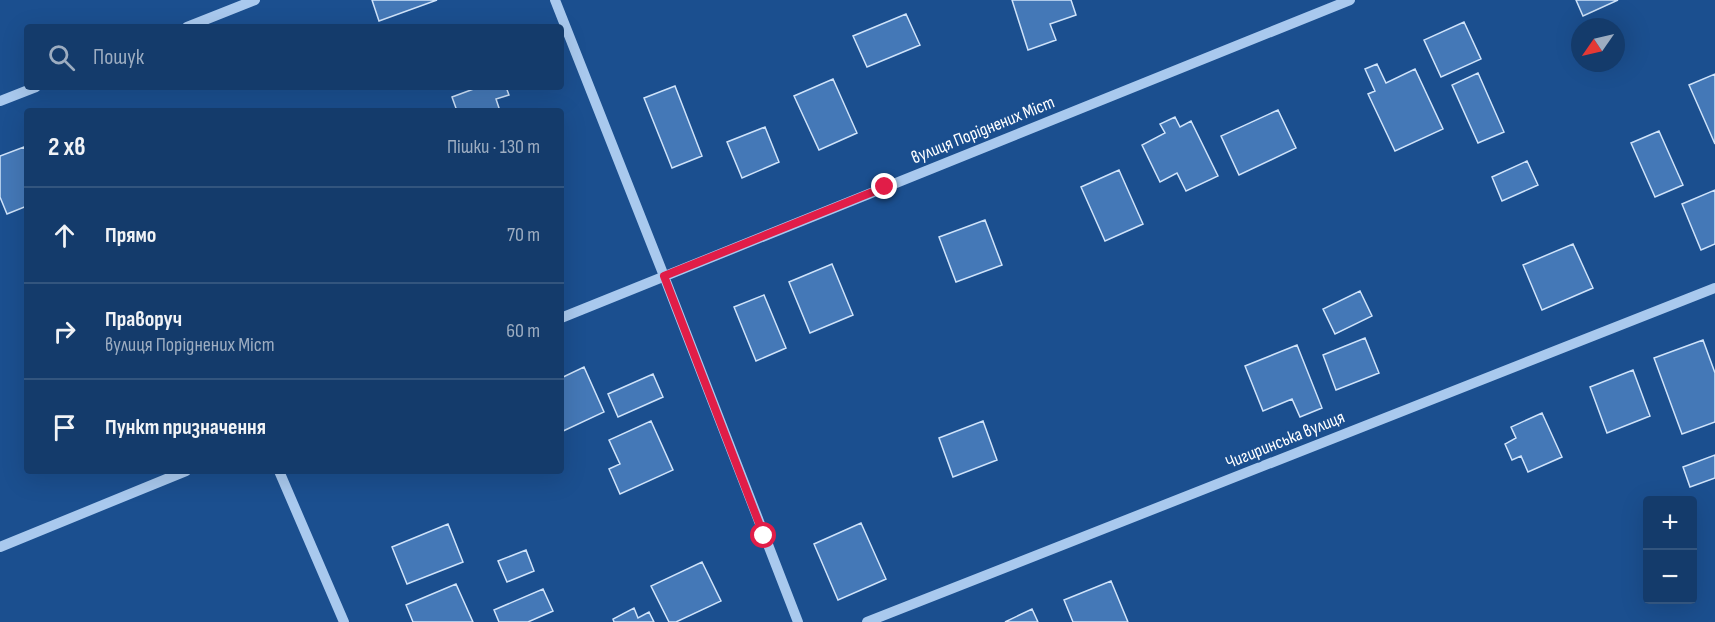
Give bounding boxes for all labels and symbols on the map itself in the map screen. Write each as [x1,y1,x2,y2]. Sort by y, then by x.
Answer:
north arrow [1571,18,1625,72]
street label: вулиця Поріднених Міст [908,92,1058,168]
route end [871,173,897,199]
street label: Чигиринська вулиця [1222,407,1348,473]
route start [750,522,776,548]

